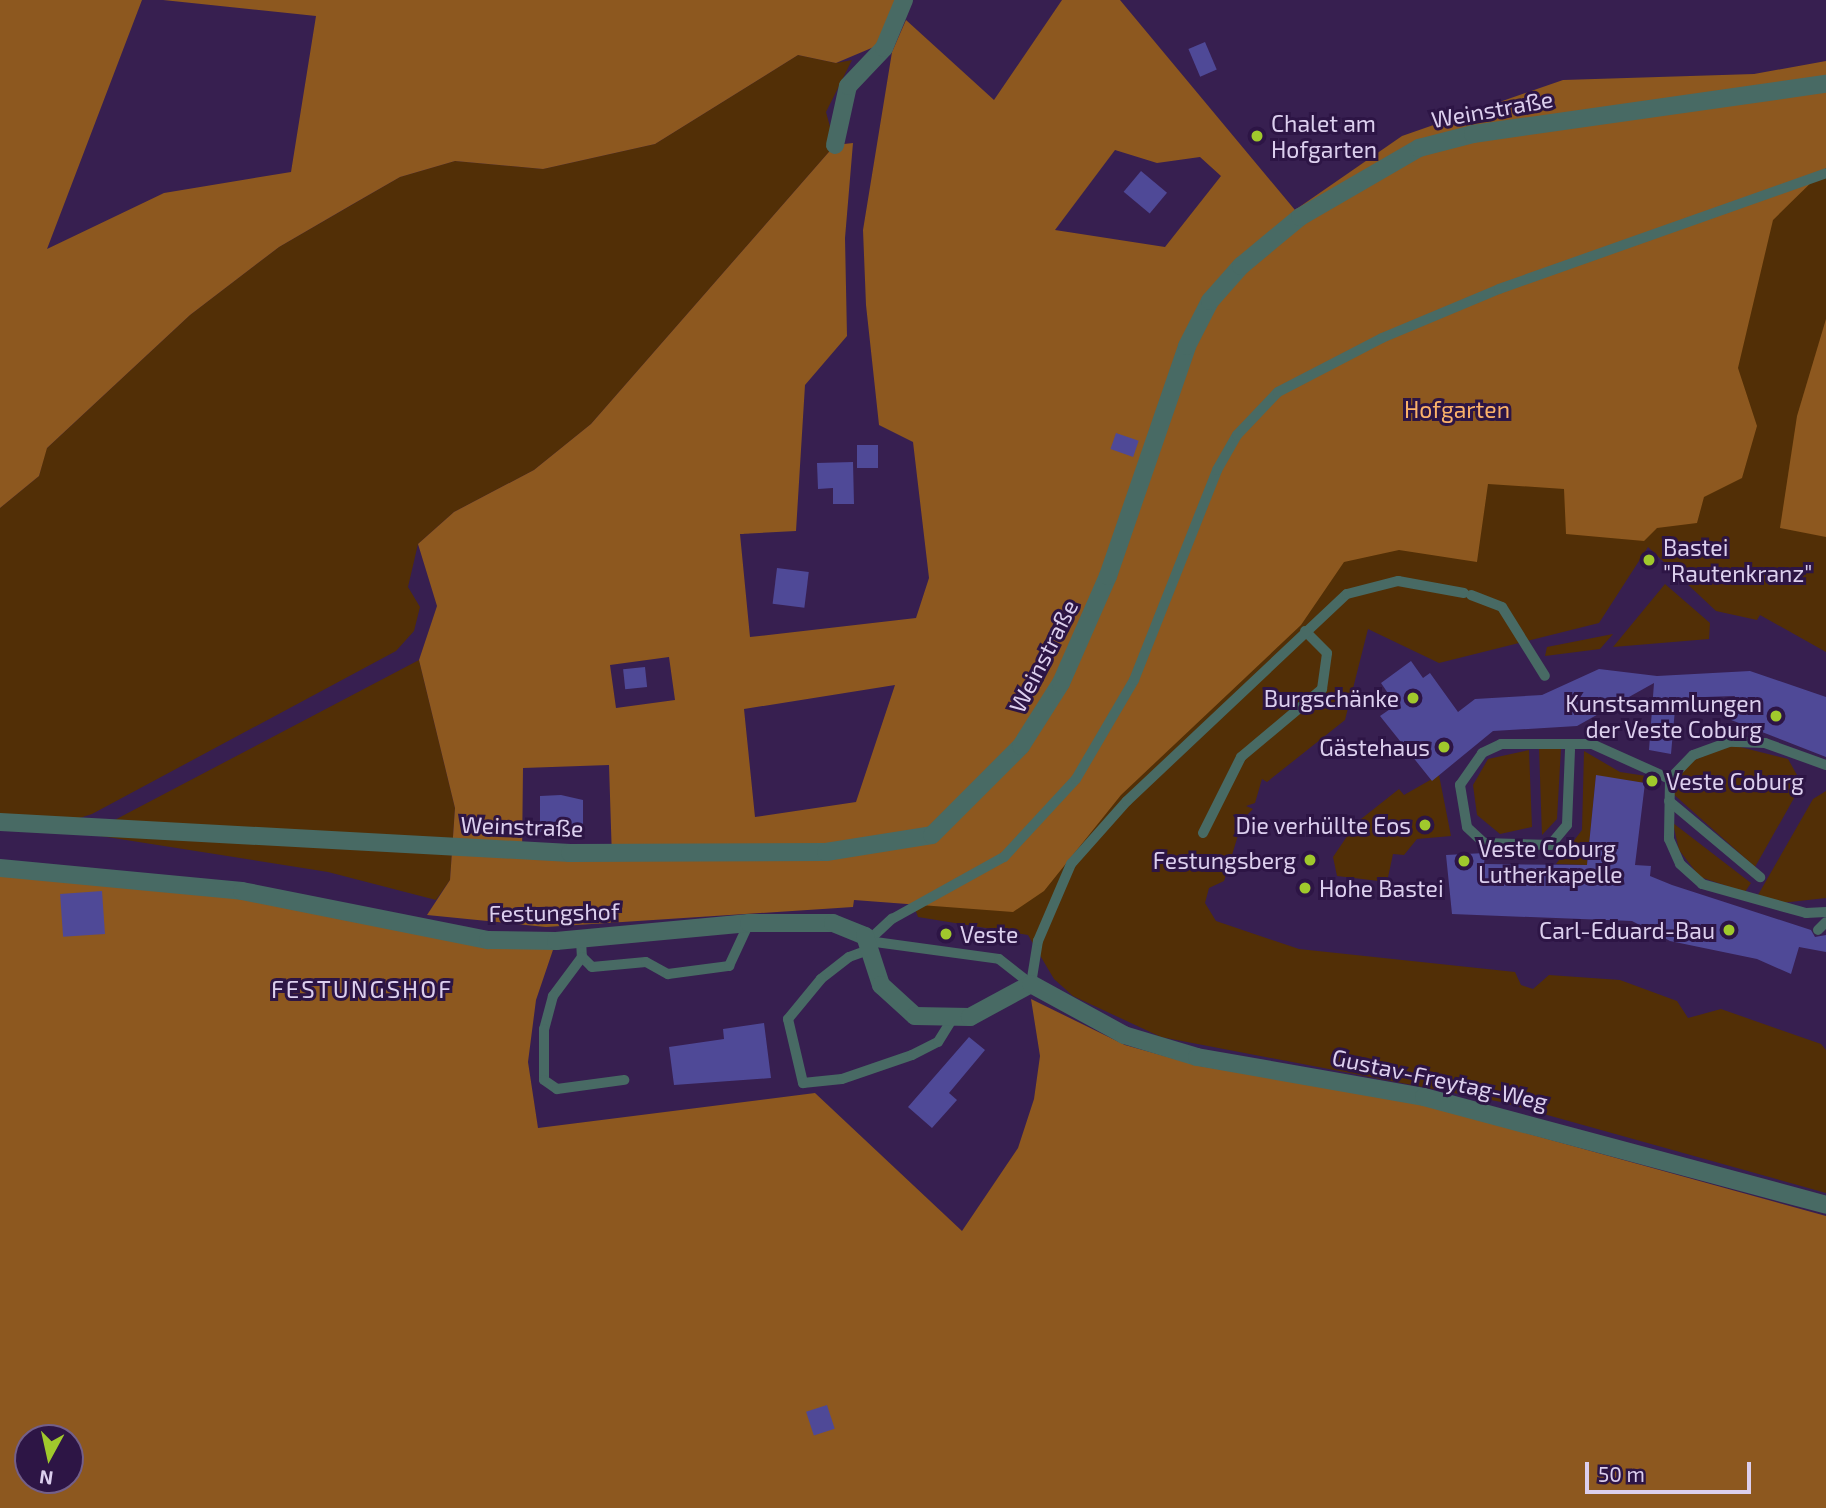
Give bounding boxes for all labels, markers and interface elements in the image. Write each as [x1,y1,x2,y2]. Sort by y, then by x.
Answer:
street label: Weinstraße [1429,85,1555,133]
place label: Chalet am Hofgarten [1271,109,1377,163]
marker: Chalet am Hofgarten [1249,128,1265,144]
park label: Hofgarten [1404,395,1510,423]
place label: Bastei "Rautenkranz" [1663,533,1812,587]
marker: Bastei "Rautenkranz" [1641,552,1657,568]
street label: Weinstraße [1003,595,1083,717]
place label: Burgschänke [1264,684,1399,712]
place label: Kunstsammlungen der Veste Coburg [1565,689,1762,743]
marker: Burgschänke [1405,690,1421,706]
marker: Kunstsammlungen der Veste Coburg [1768,708,1784,724]
place label: Gästehaus [1319,733,1430,761]
marker: Gästehaus [1436,739,1452,755]
place label: Veste Coburg [1666,767,1804,795]
marker: Veste Coburg [1644,773,1660,789]
street label: Weinstraße [460,810,584,842]
place label: Die verhüllte Eos [1235,811,1411,839]
marker: Die verhüllte Eos [1417,817,1433,833]
place label: Veste Coburg Lutherkapelle [1478,834,1623,888]
place label: Festungsberg [1153,846,1296,874]
marker: Festungsberg [1302,852,1318,868]
marker: Veste Coburg Lutherkapelle [1456,853,1472,869]
place label: Hohe Bastei [1319,874,1444,902]
marker: Hohe Bastei [1297,880,1313,896]
street label: Festungshof [488,897,620,927]
place label: Carl-Eduard-Bau [1539,916,1715,944]
place label: Veste [960,920,1018,948]
marker: Carl-Eduard-Bau [1721,922,1737,938]
marker: Veste [938,926,954,942]
district label: FESTUNGSHOF [272,975,452,1003]
street label: Gustav-Freytag-Weg [1330,1043,1550,1115]
north arrow [14,1424,84,1494]
scale bar [1588,1448,1754,1492]
text: 50 m [1598,1461,1645,1486]
text: N [38,1466,55,1491]

